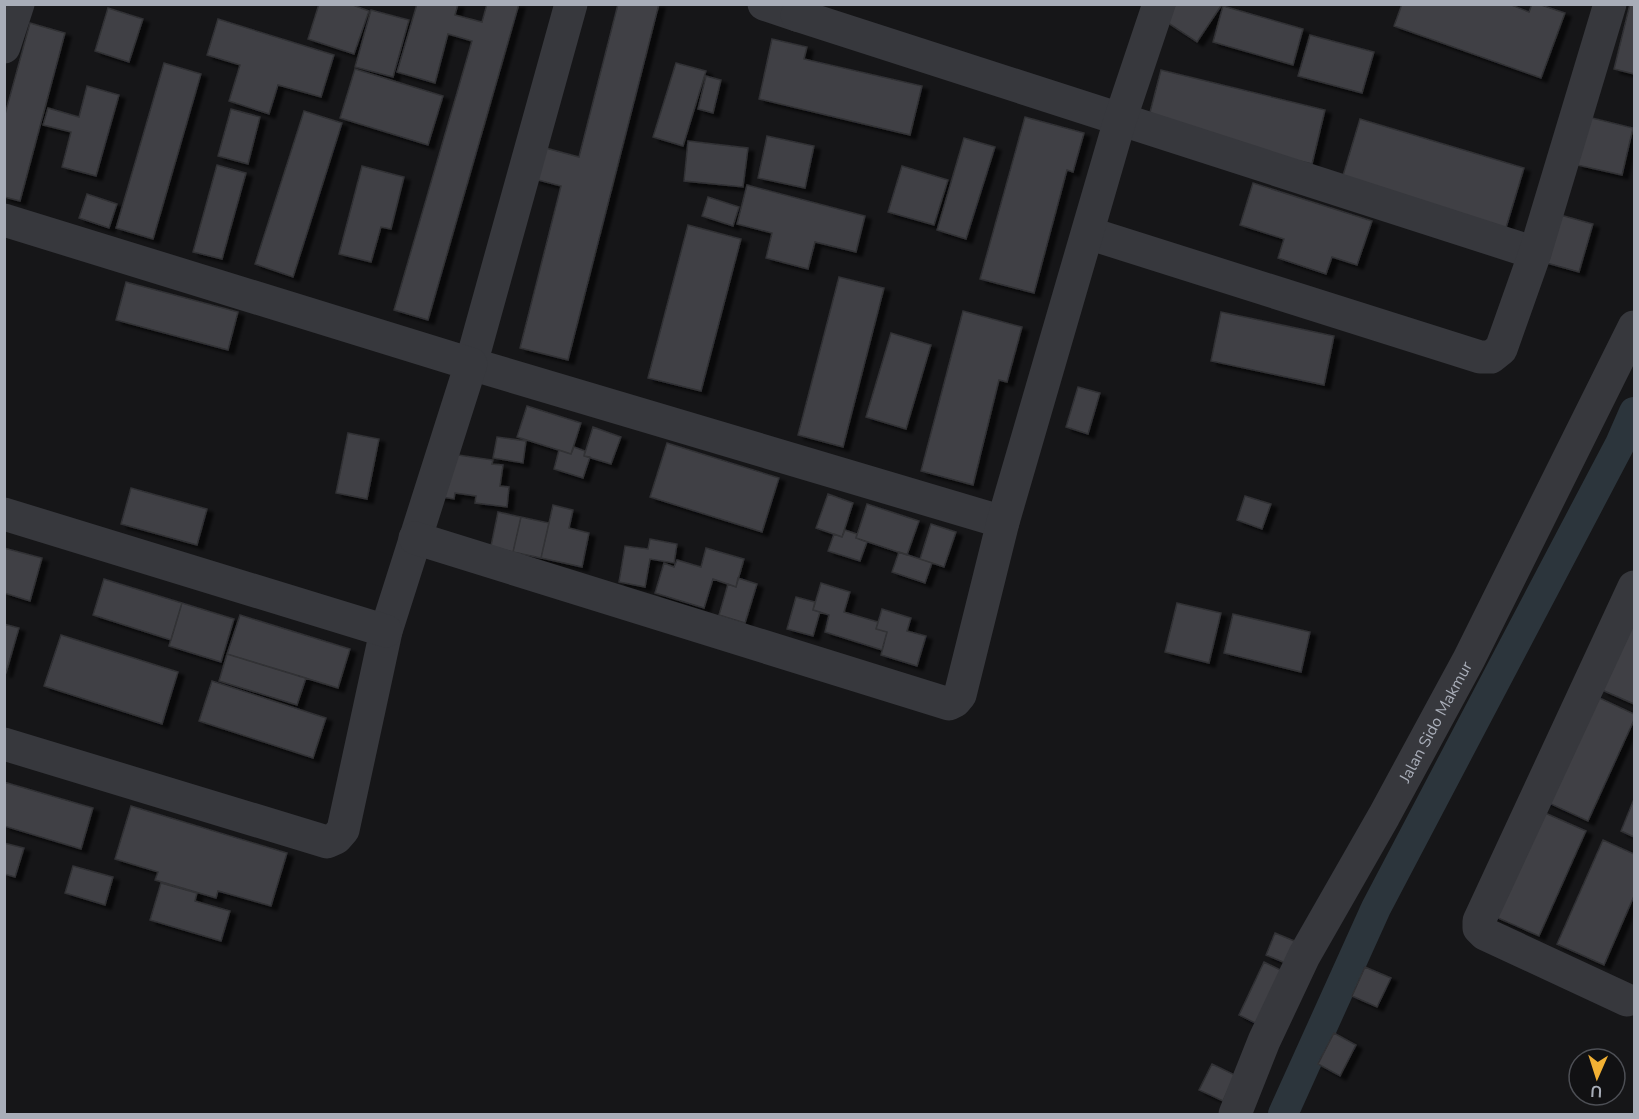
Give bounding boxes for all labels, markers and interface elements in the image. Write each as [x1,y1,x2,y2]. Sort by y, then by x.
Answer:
street label: Jalan Sido Makmur [1394,657,1478,787]
north arrow [1567,1047,1627,1107]
text: U [1590,1080,1603,1102]

